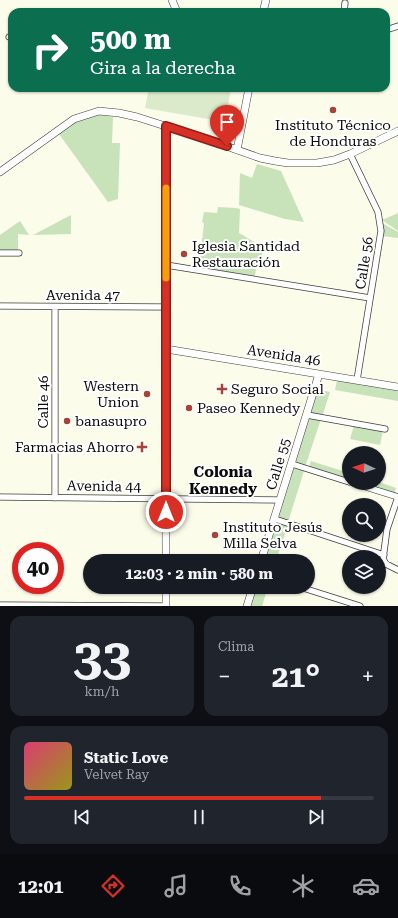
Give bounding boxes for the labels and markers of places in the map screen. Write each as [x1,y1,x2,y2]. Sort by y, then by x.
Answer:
pin [210,105,244,146]
marker: Instituto Técnico de Honduras [328,105,338,115]
place label: Instituto Técnico de Honduras [275,117,391,149]
place label: Iglesia Santidad Restauración [192,238,300,270]
marker: Iglesia Santidad Restauración [179,249,189,259]
place label: Western Union [83,378,139,410]
place label: Seguro Social [231,381,324,397]
marker: Seguro Social [216,383,228,395]
marker: Western Union [142,389,152,399]
place label: Paseo Kennedy [197,400,301,416]
marker: Paseo Kennedy [184,403,194,413]
place label: banasupro [75,413,147,429]
marker: banasupro [62,416,72,426]
place label: Farmacias Ahorro [15,439,134,455]
marker: Farmacias Ahorro [137,442,147,452]
place label: Instituto Jesús Milla Selva [223,519,322,551]
marker: Instituto Jesús Milla Selva [210,530,220,540]

